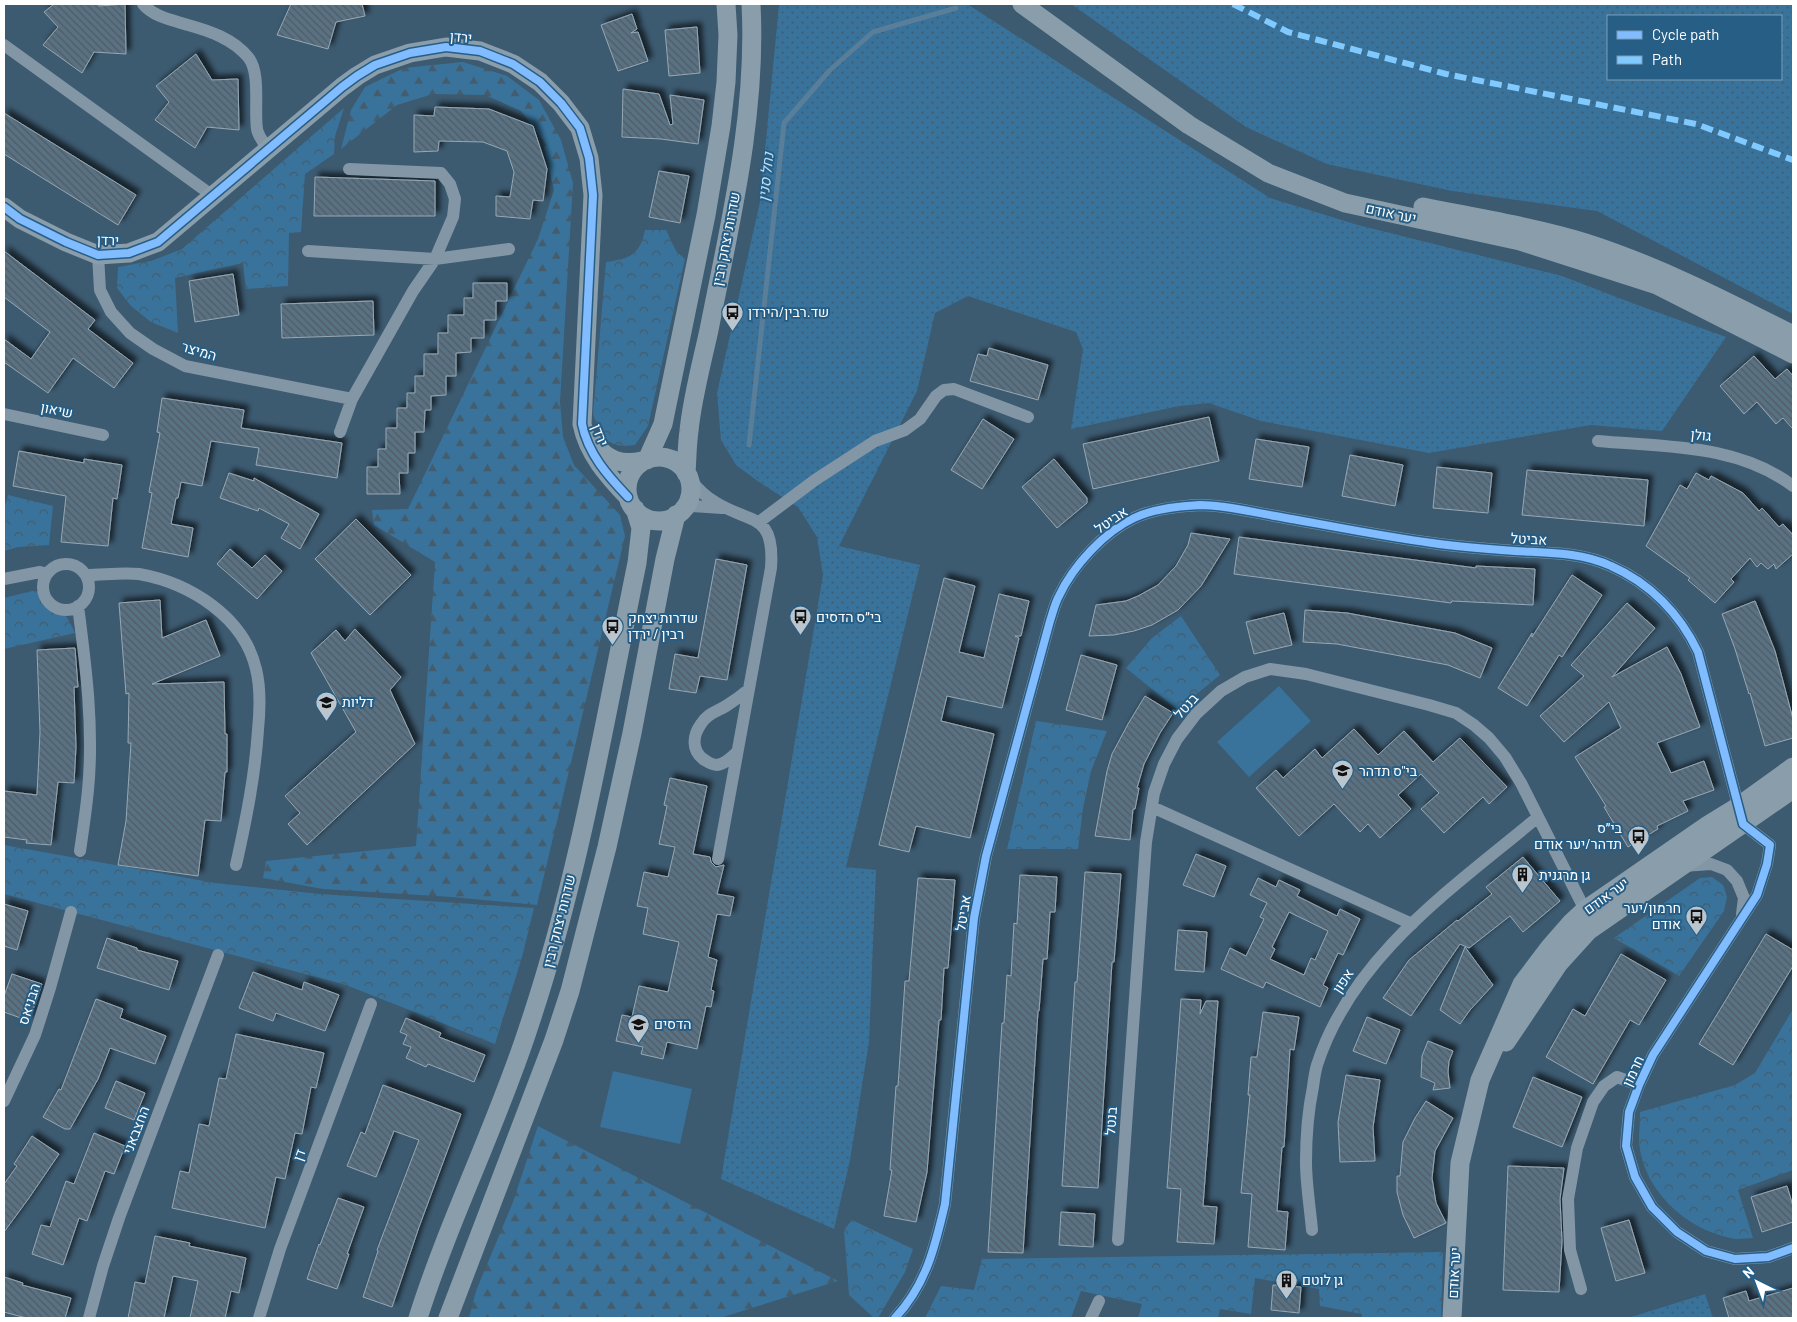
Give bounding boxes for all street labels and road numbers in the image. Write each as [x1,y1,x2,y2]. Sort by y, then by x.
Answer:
street label: ירדן [449,27,473,46]
street label: שדרות יצחק רבין [708,190,743,287]
street label: יער אודם [1364,199,1418,226]
street label: ירדן [97,231,120,248]
street label: המיצר [180,337,219,364]
street label: שיאון [40,398,75,421]
street label: ירדן [588,421,613,448]
street label: גולן [1690,425,1712,444]
street label: אביטל [1091,502,1131,537]
street label: אביטל [1510,529,1548,548]
street label: בנטל [1170,689,1202,722]
street label: שדרות יצחק רבין [539,873,578,969]
street label: יער אודם [1580,874,1631,918]
street label: אביטל [951,894,974,932]
street label: אפון [1328,965,1357,996]
street label: הבניאס [14,981,43,1027]
street label: חרמון [1618,1053,1647,1089]
street label: החצבאני [119,1103,152,1156]
street label: בנטל [1101,1106,1120,1136]
street label: דן [289,1147,308,1163]
street label: יער אודם [1444,1247,1463,1299]

